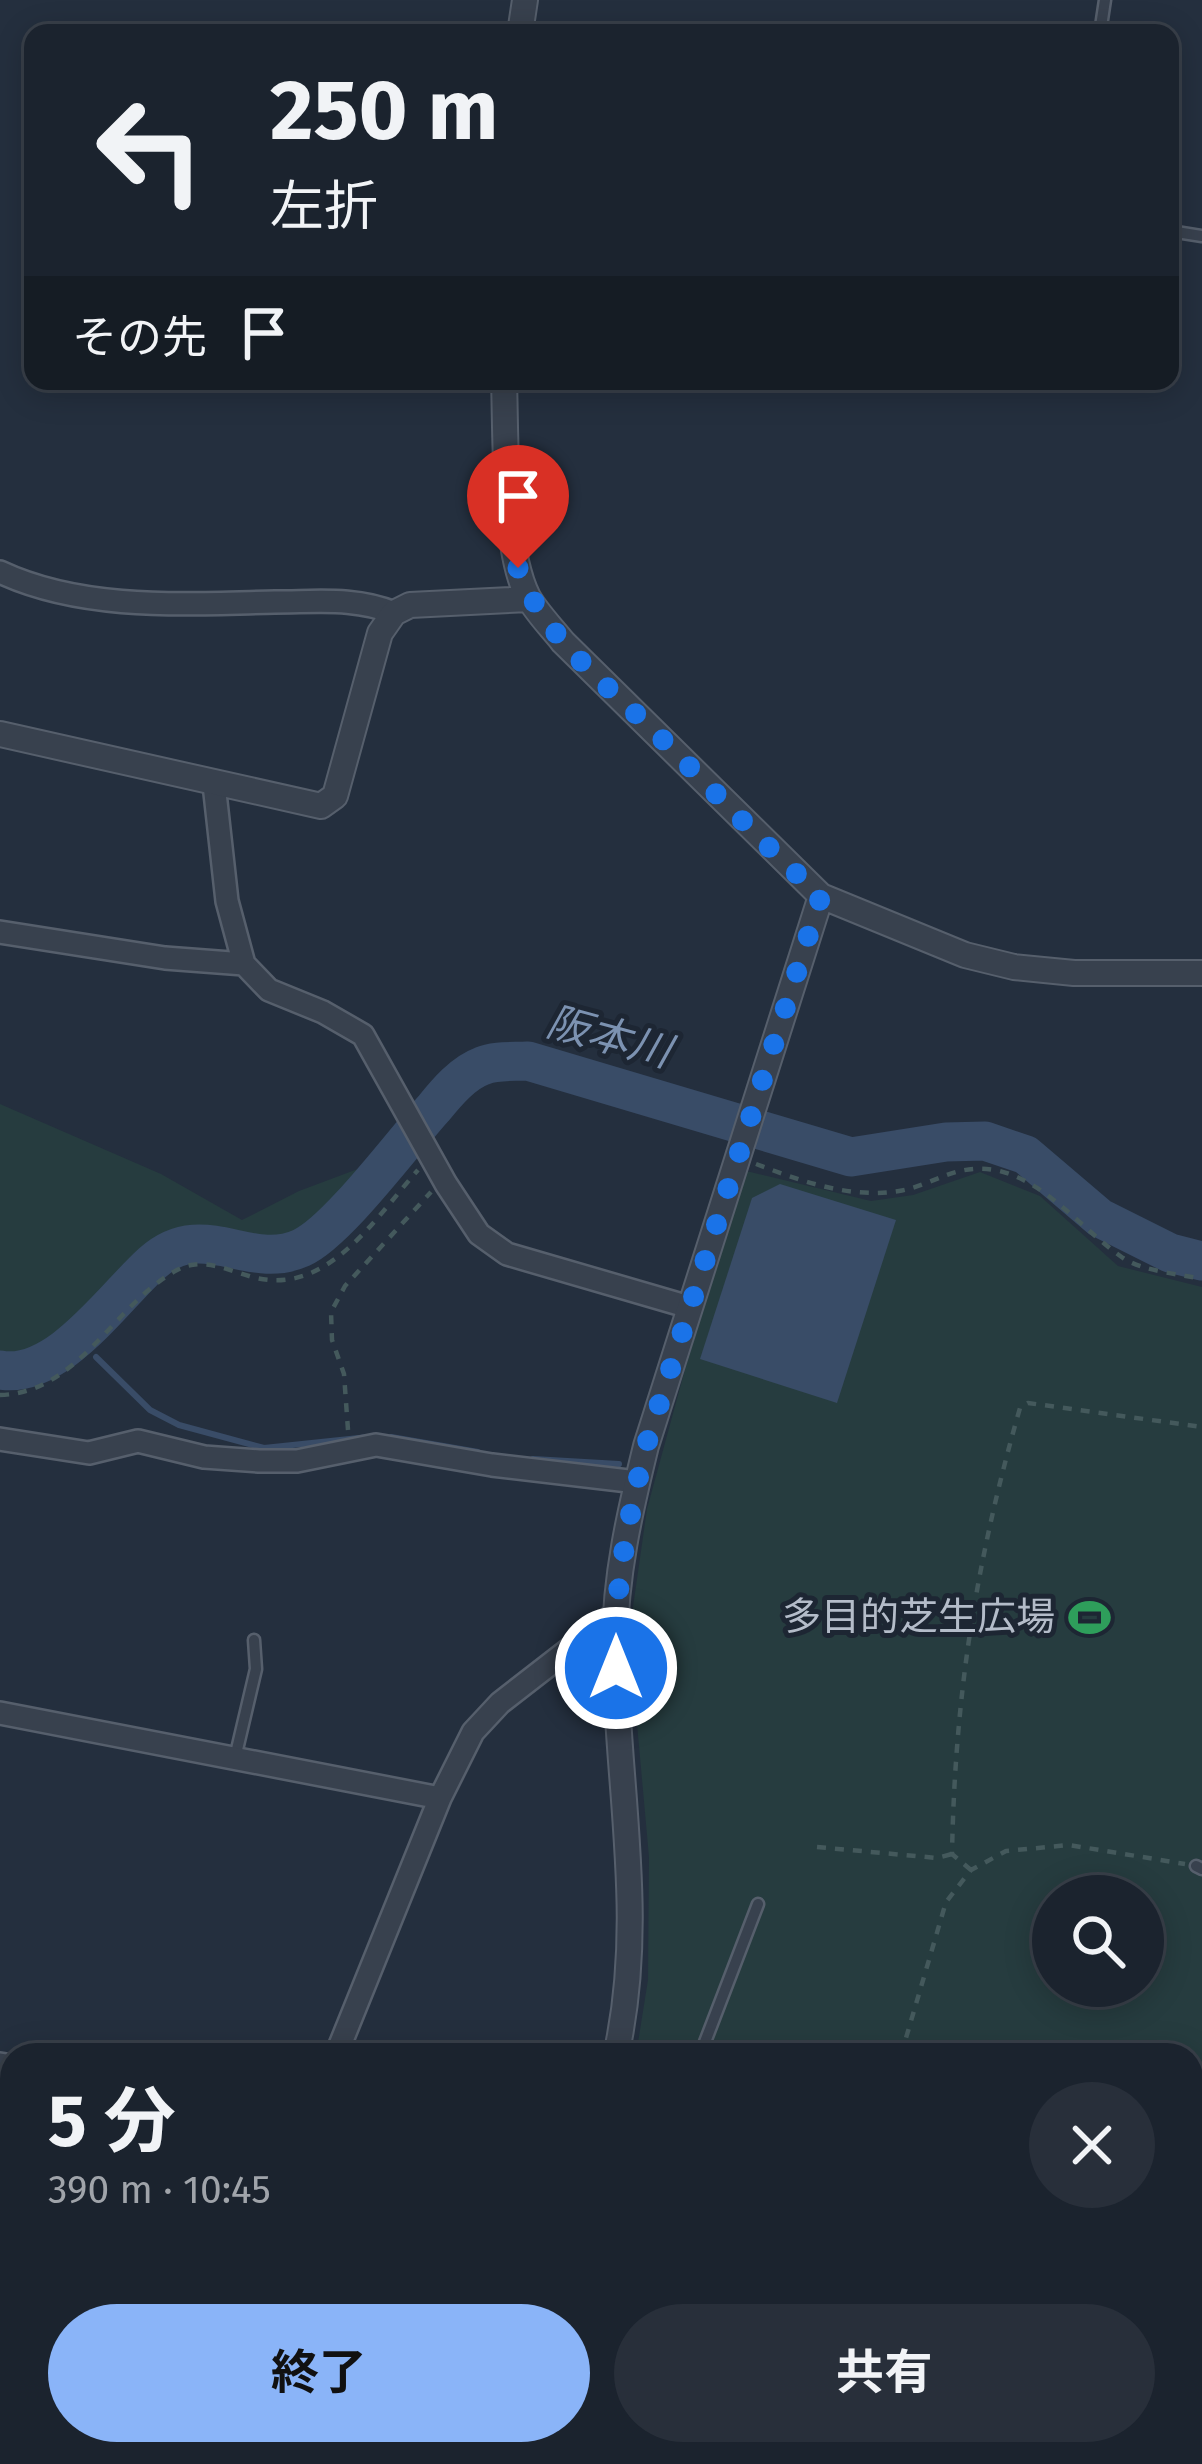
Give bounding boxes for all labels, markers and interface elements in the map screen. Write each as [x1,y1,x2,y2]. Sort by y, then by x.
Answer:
text: 250 m [270,60,498,161]
icon: left [72,72,228,228]
text: 左折 [270,175,378,239]
icon: arrive [231,300,297,366]
text: その先 [72,311,207,365]
pin [467,445,569,568]
icon: arrive [485,463,551,529]
water label: 阪本川 [542,997,680,1078]
place label: 多目的芝生広場 [782,1594,1055,1640]
sports icon: 多目的芝生広場 [1066,1594,1112,1640]
position arrow [553,1605,679,1731]
map controls [1032,1875,1164,2007]
button: search [1032,1875,1164,2007]
text: 5 分 [48,2079,176,2165]
button: close [1029,2082,1155,2208]
text: 390 m · 10:45 [48,2167,271,2213]
button: 終了 [48,2304,590,2442]
button: 共有 [614,2304,1155,2442]

